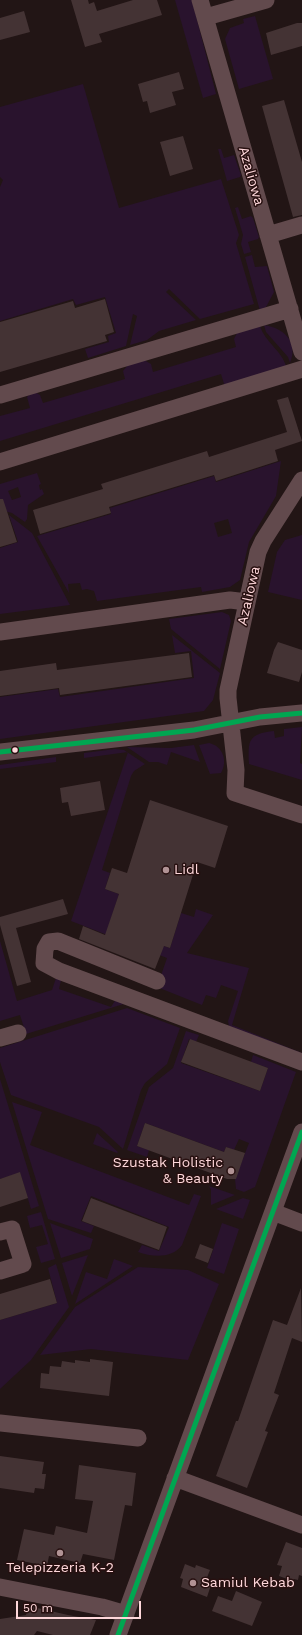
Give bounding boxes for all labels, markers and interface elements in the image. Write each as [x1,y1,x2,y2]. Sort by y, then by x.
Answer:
street label: Azaliowa [235,145,267,207]
street label: Azaliowa [234,565,264,627]
unlabelled marker [10,745,20,755]
place label: Lidl [174,862,199,878]
marker: Lidl [161,865,171,875]
place label: Szustak Holistic & Beauty [113,1155,223,1188]
marker: Szustak Holistic & Beauty [226,1166,236,1176]
marker: Telepizzeria K-2 [55,1548,65,1558]
place label: Telepizzeria K-2 [6,1560,114,1576]
place label: Samiul Kebab [201,1575,295,1591]
marker: Samiul Kebab [188,1578,198,1588]
scale bar [18,1593,143,1619]
text: 50 m [23,1601,53,1615]

